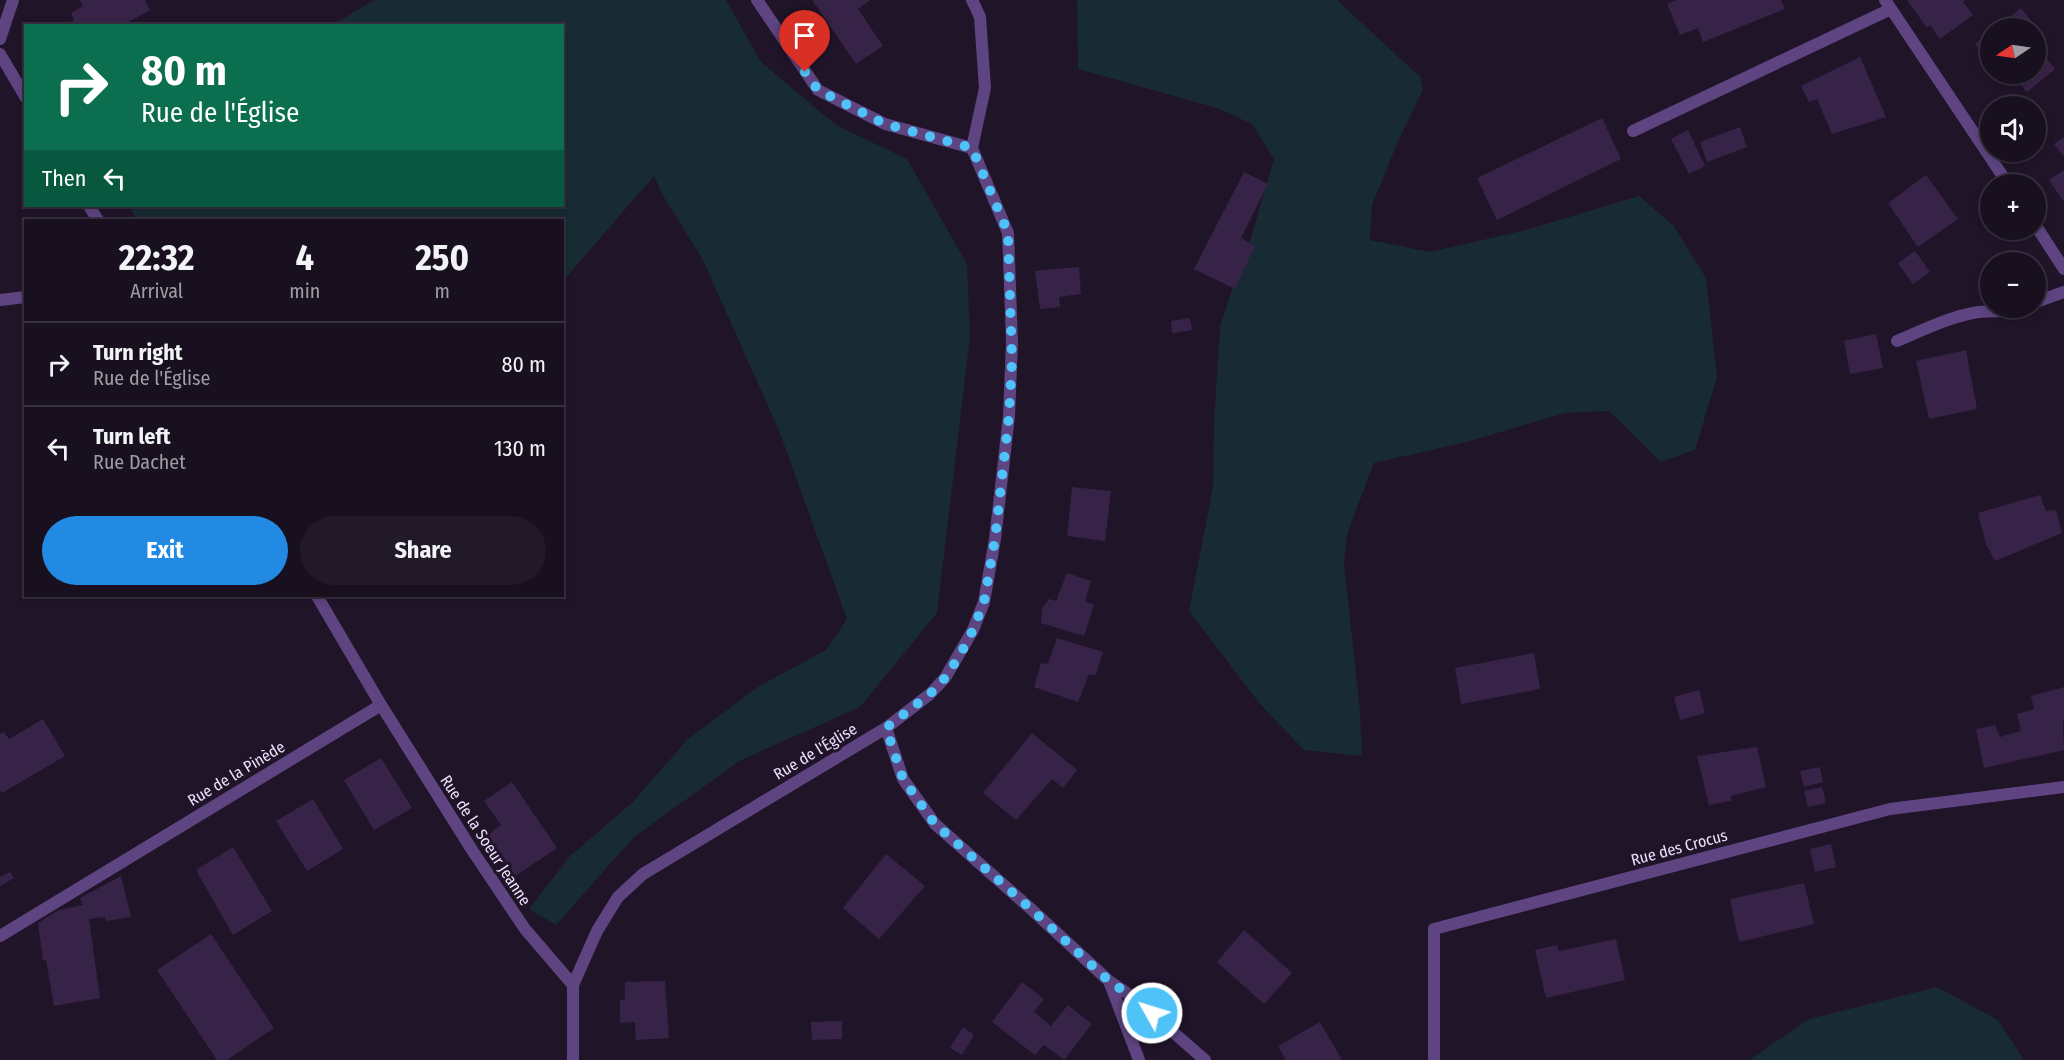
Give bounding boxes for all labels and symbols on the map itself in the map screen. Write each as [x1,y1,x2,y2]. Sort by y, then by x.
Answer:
pin [779,10,830,72]
north arrow [1980,18,2046,84]
street label: Rue de l'Église [770,719,860,784]
street label: Rue de la Pinède [184,737,288,810]
street label: Rue de la Soeur Jeanne [436,772,535,909]
street label: Rue des Crocus [1629,825,1730,869]
position arrow [1120,981,1184,1045]

